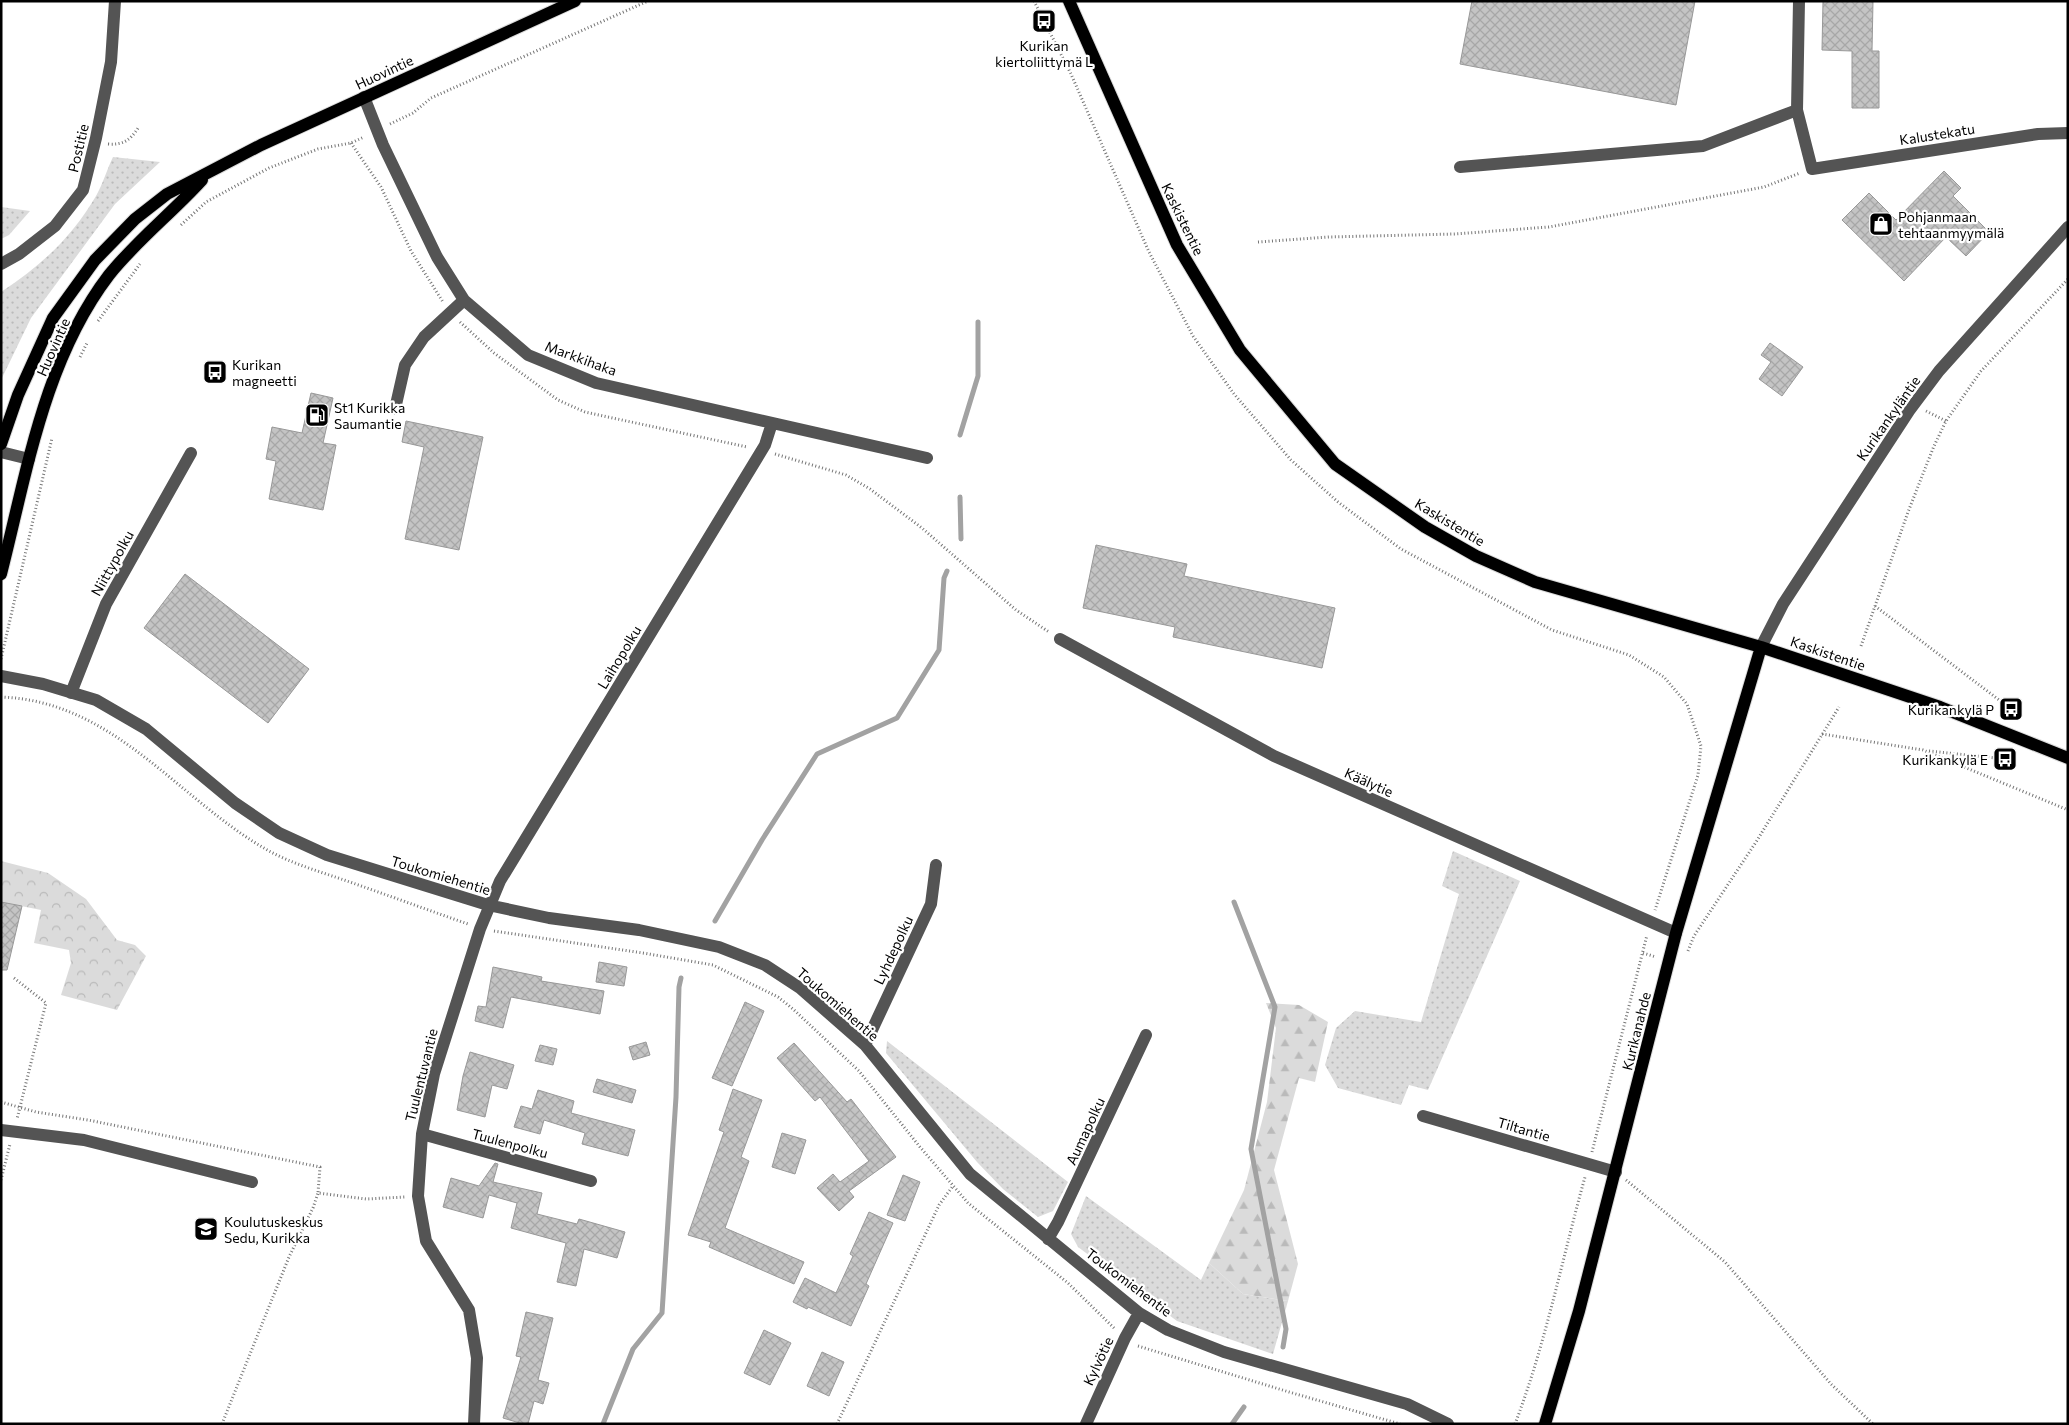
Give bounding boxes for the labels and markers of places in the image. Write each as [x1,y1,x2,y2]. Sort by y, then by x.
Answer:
bus stop icon: Kurikan kiertoliittymä L [1031,8,1057,34]
place label: Kurikan kiertoliittymä L [995,37,1093,70]
place label: Pohjanmaan tehtaanmyymälä [1898,208,2004,241]
shop icon: Pohjanmaan tehtaanmyymälä [1868,211,1894,237]
place label: Kurikan magneetti [232,356,297,389]
bus stop icon: Kurikan magneetti [202,359,228,385]
place label: St1 Kurikka Saumantie [334,399,405,432]
fuel station icon: St1 Kurikka Saumantie [304,402,330,428]
bus stop icon: Kurikankylä P [1998,696,2024,722]
place label: Kurikankylä P [1908,701,1994,718]
bus stop icon: Kurikankylä E [1992,746,2018,772]
place label: Kurikankylä E [1902,751,1988,768]
place label: Koulutuskeskus Sedu, Kurikka [224,1213,323,1246]
school or university icon: Koulutuskeskus Sedu, Kurikka [193,1216,219,1242]

